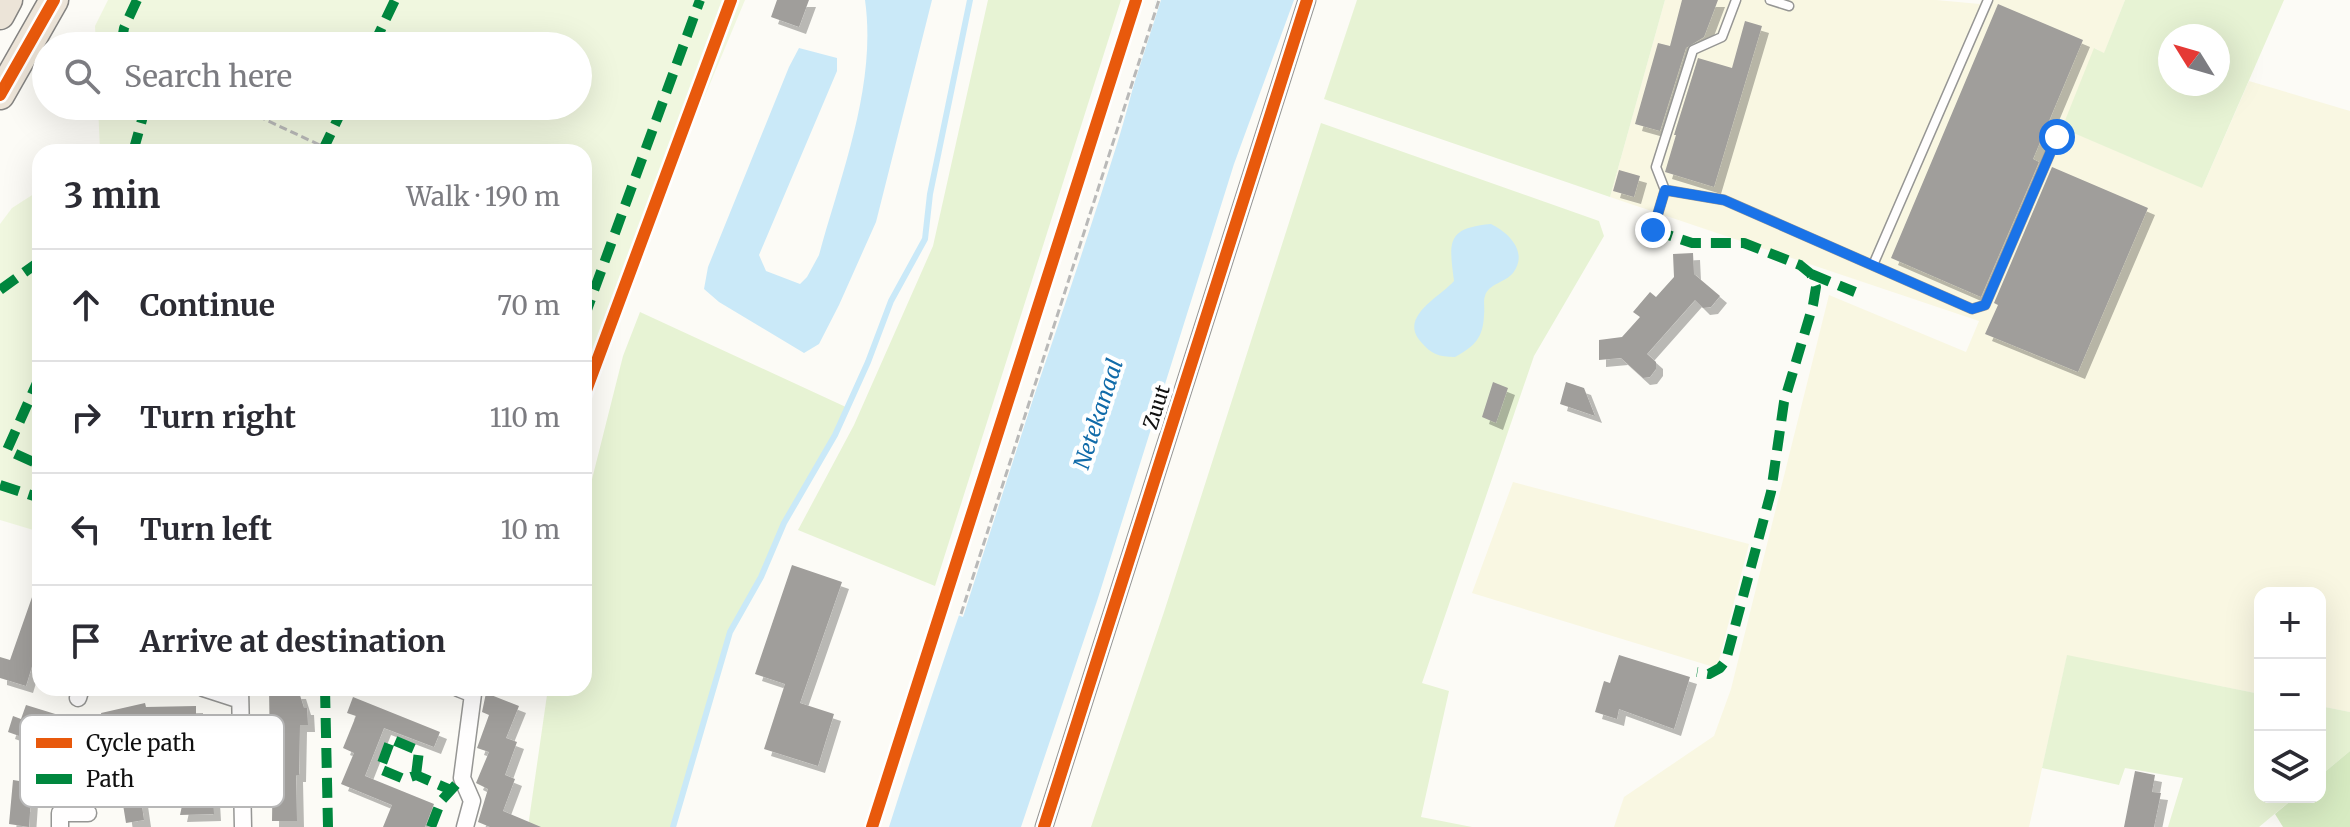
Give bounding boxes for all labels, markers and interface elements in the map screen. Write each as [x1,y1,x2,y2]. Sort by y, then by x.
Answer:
north arrow [2158,24,2230,96]
search box [32,32,592,120]
icon: search [60,54,104,98]
text: Search here [124,57,292,95]
route start [2039,119,2075,155]
text: 3 min [64,175,160,217]
text: Walk · 190 m [406,180,560,213]
route end [1635,212,1671,248]
icon: ahead [64,283,108,327]
text: Continue [140,286,275,324]
text: 70 m [497,289,560,322]
water label: Netekanaal [1067,355,1129,473]
street label: Zuut [1137,382,1175,432]
icon: right [64,395,108,439]
text: Turn right [140,398,296,436]
text: 110 m [490,401,560,434]
icon: left [64,507,108,551]
text: Turn left [140,510,272,548]
text: 10 m [501,513,560,546]
map controls [2254,587,2326,803]
button: + [2254,587,2326,659]
icon: arrive [64,619,108,663]
text: Arrive at destination [140,622,446,660]
button: − [2254,659,2326,731]
legend [20,715,284,807]
text: Cycle path [86,729,196,757]
button: layers [2254,731,2326,803]
text: Path [86,765,135,793]

